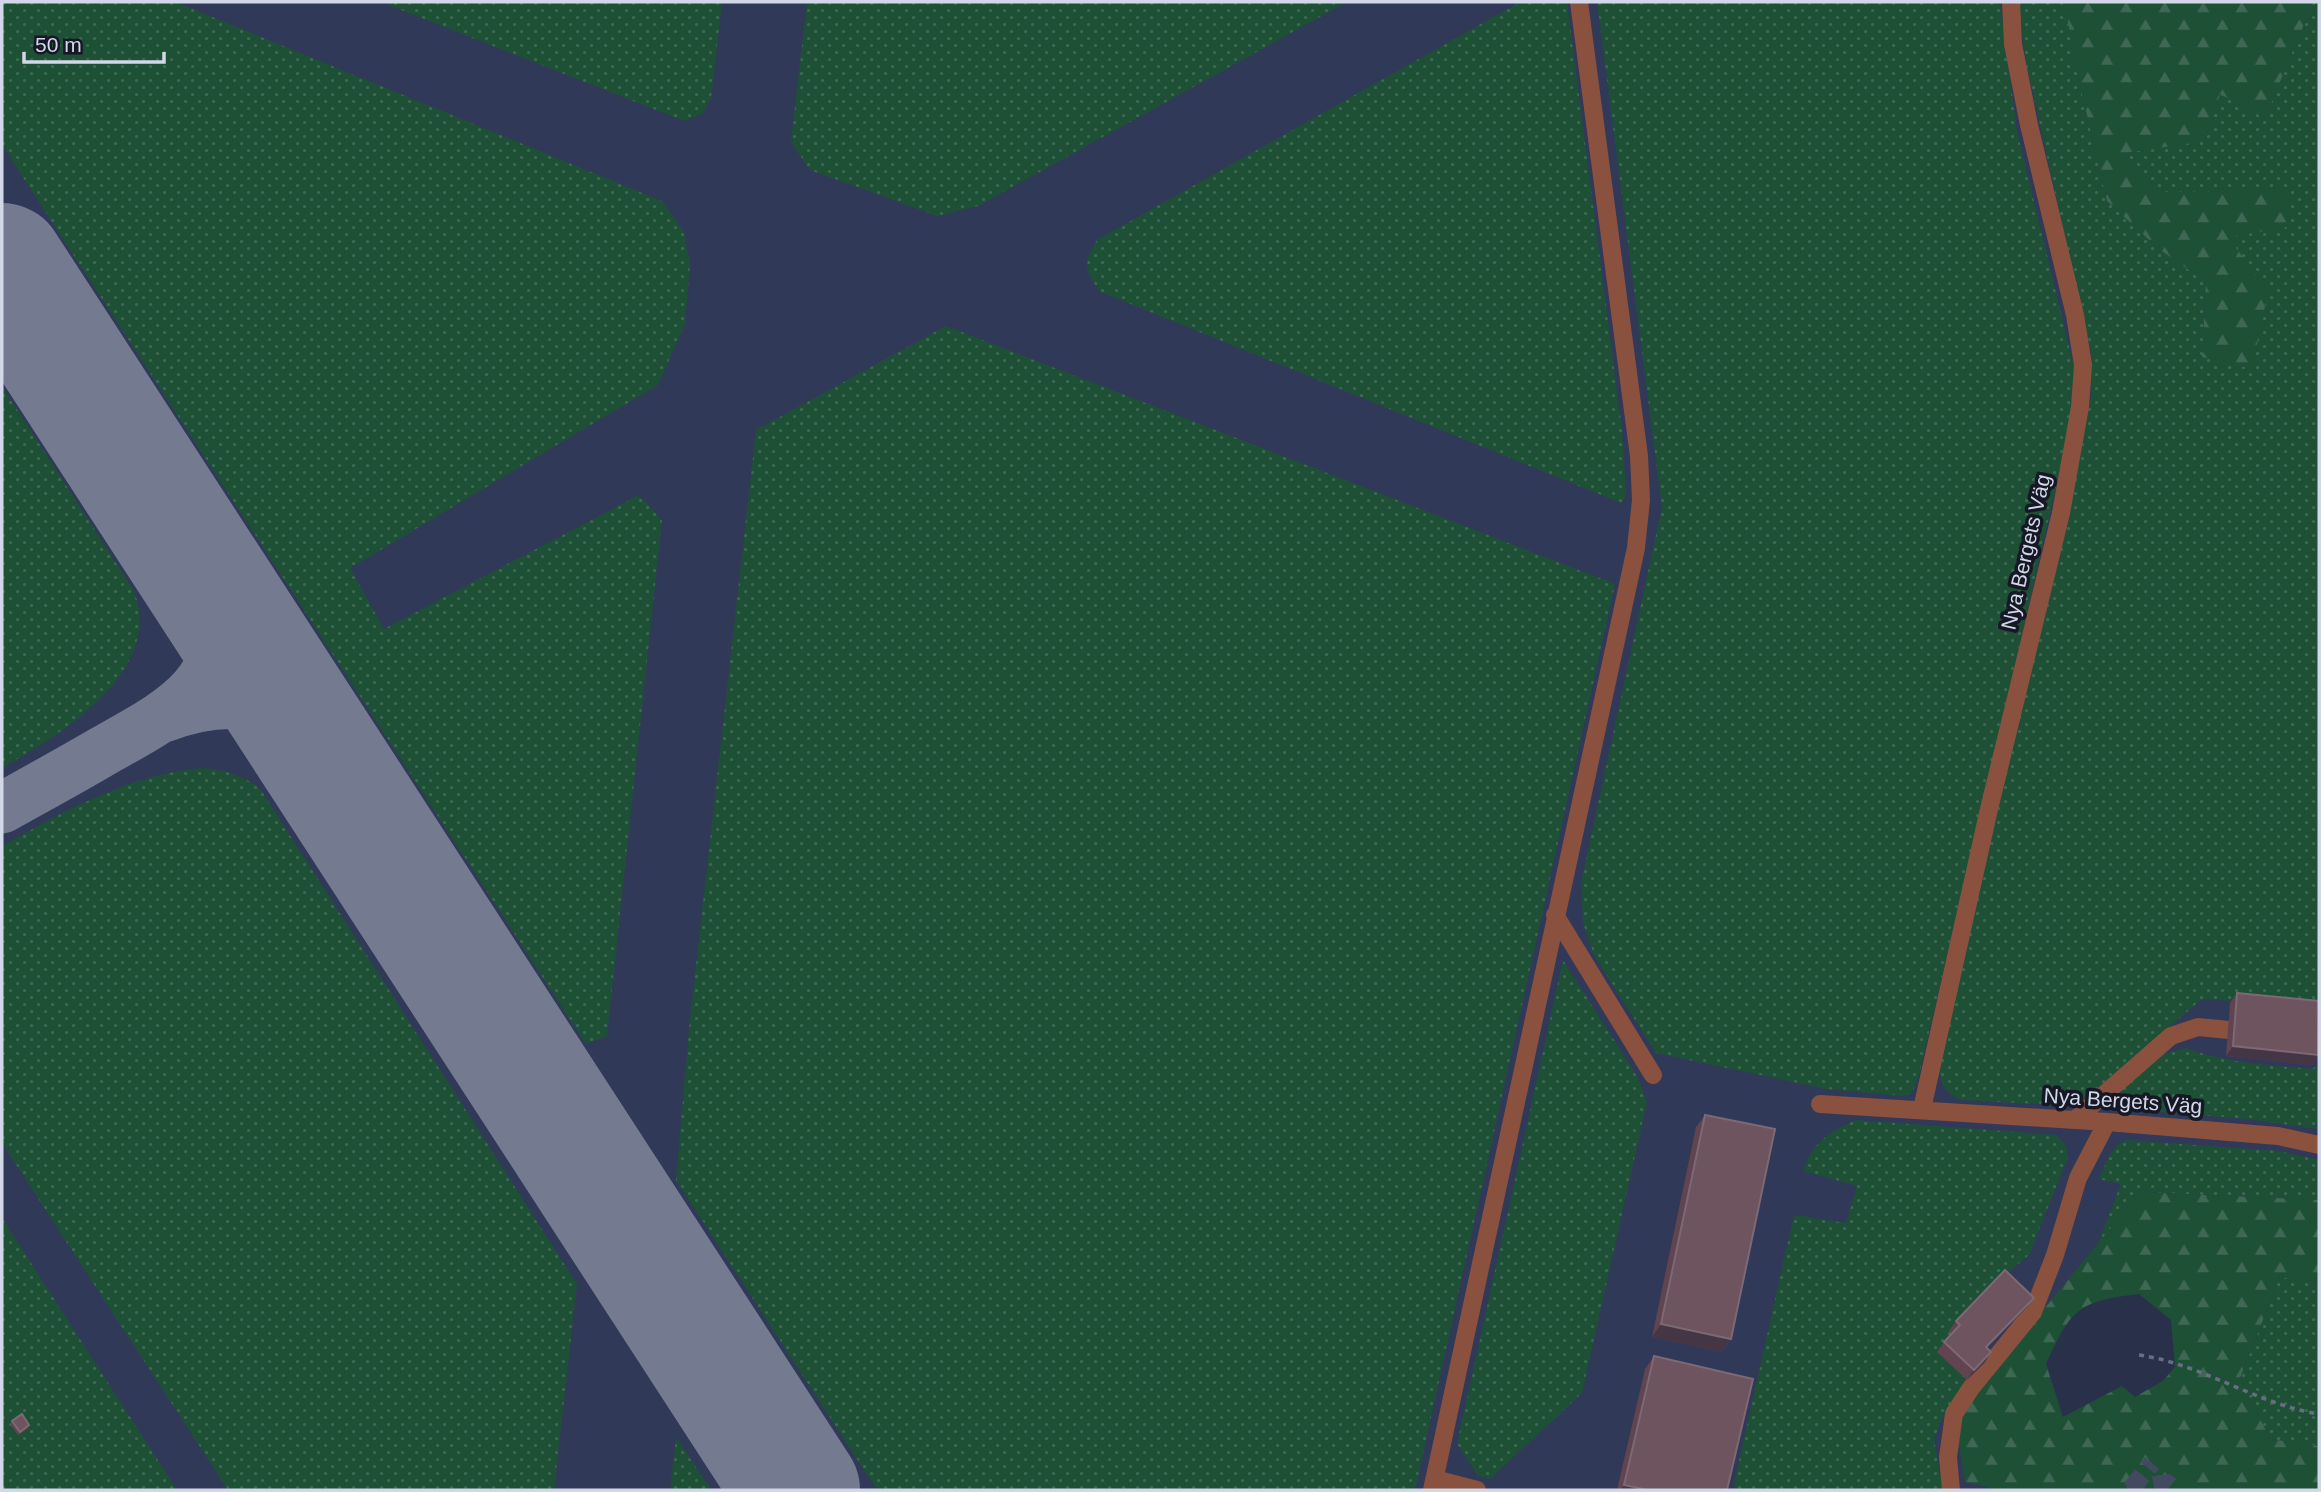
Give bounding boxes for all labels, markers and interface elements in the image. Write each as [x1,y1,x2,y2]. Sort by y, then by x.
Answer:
scale bar [24,21,164,65]
text: 50 m [35,33,82,56]
street label: Nya Bergets Väg [1996,472,2055,632]
street label: Nya Bergets Väg [2043,1083,2203,1118]

